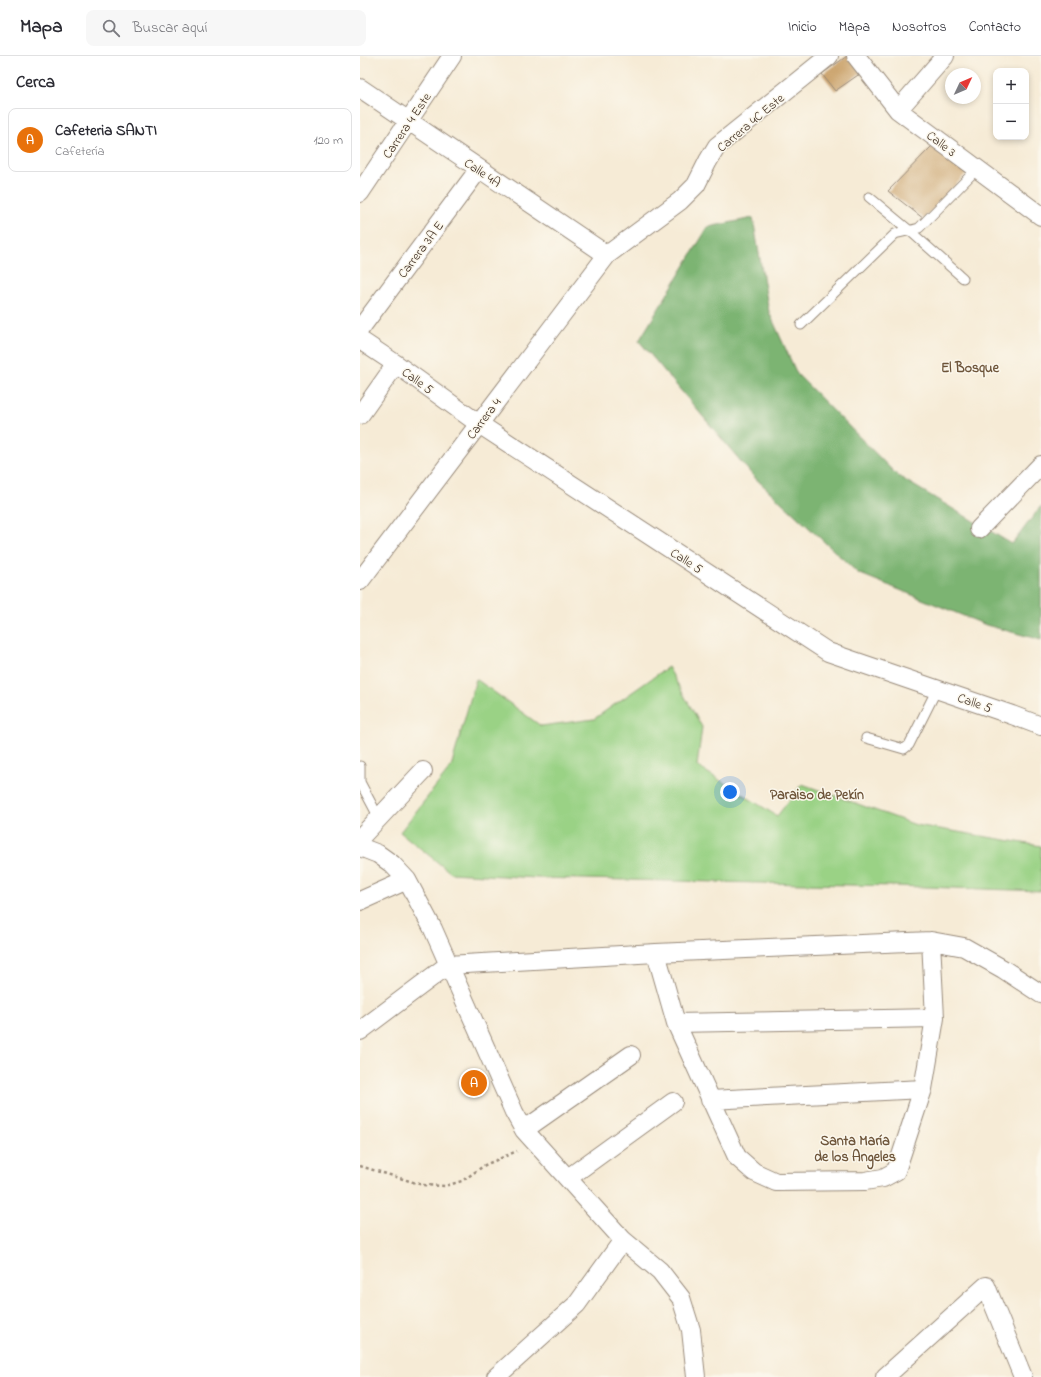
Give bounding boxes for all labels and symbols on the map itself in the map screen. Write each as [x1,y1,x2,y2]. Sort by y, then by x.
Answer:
north arrow [945,68,981,104]
street label: Carrera 4 Este [378,89,436,163]
street label: Carrera 4C Este [713,89,789,157]
street label: Calle 3 [922,127,960,162]
street label: Calle 4A [460,154,504,193]
street label: Carrera 3A E [393,217,449,282]
district label: El Bosque [941,358,1000,379]
street label: Calle 5 [397,363,437,400]
street label: Carrera 4 [462,394,507,444]
street label: Calle 5 [666,544,707,579]
street label: Calle 5 [955,689,995,718]
your location [720,782,740,802]
district label: Paraiso de Pekín [770,785,864,806]
pin: A [461,1068,487,1098]
district label: Santa María de los Angeles [814,1131,896,1170]

